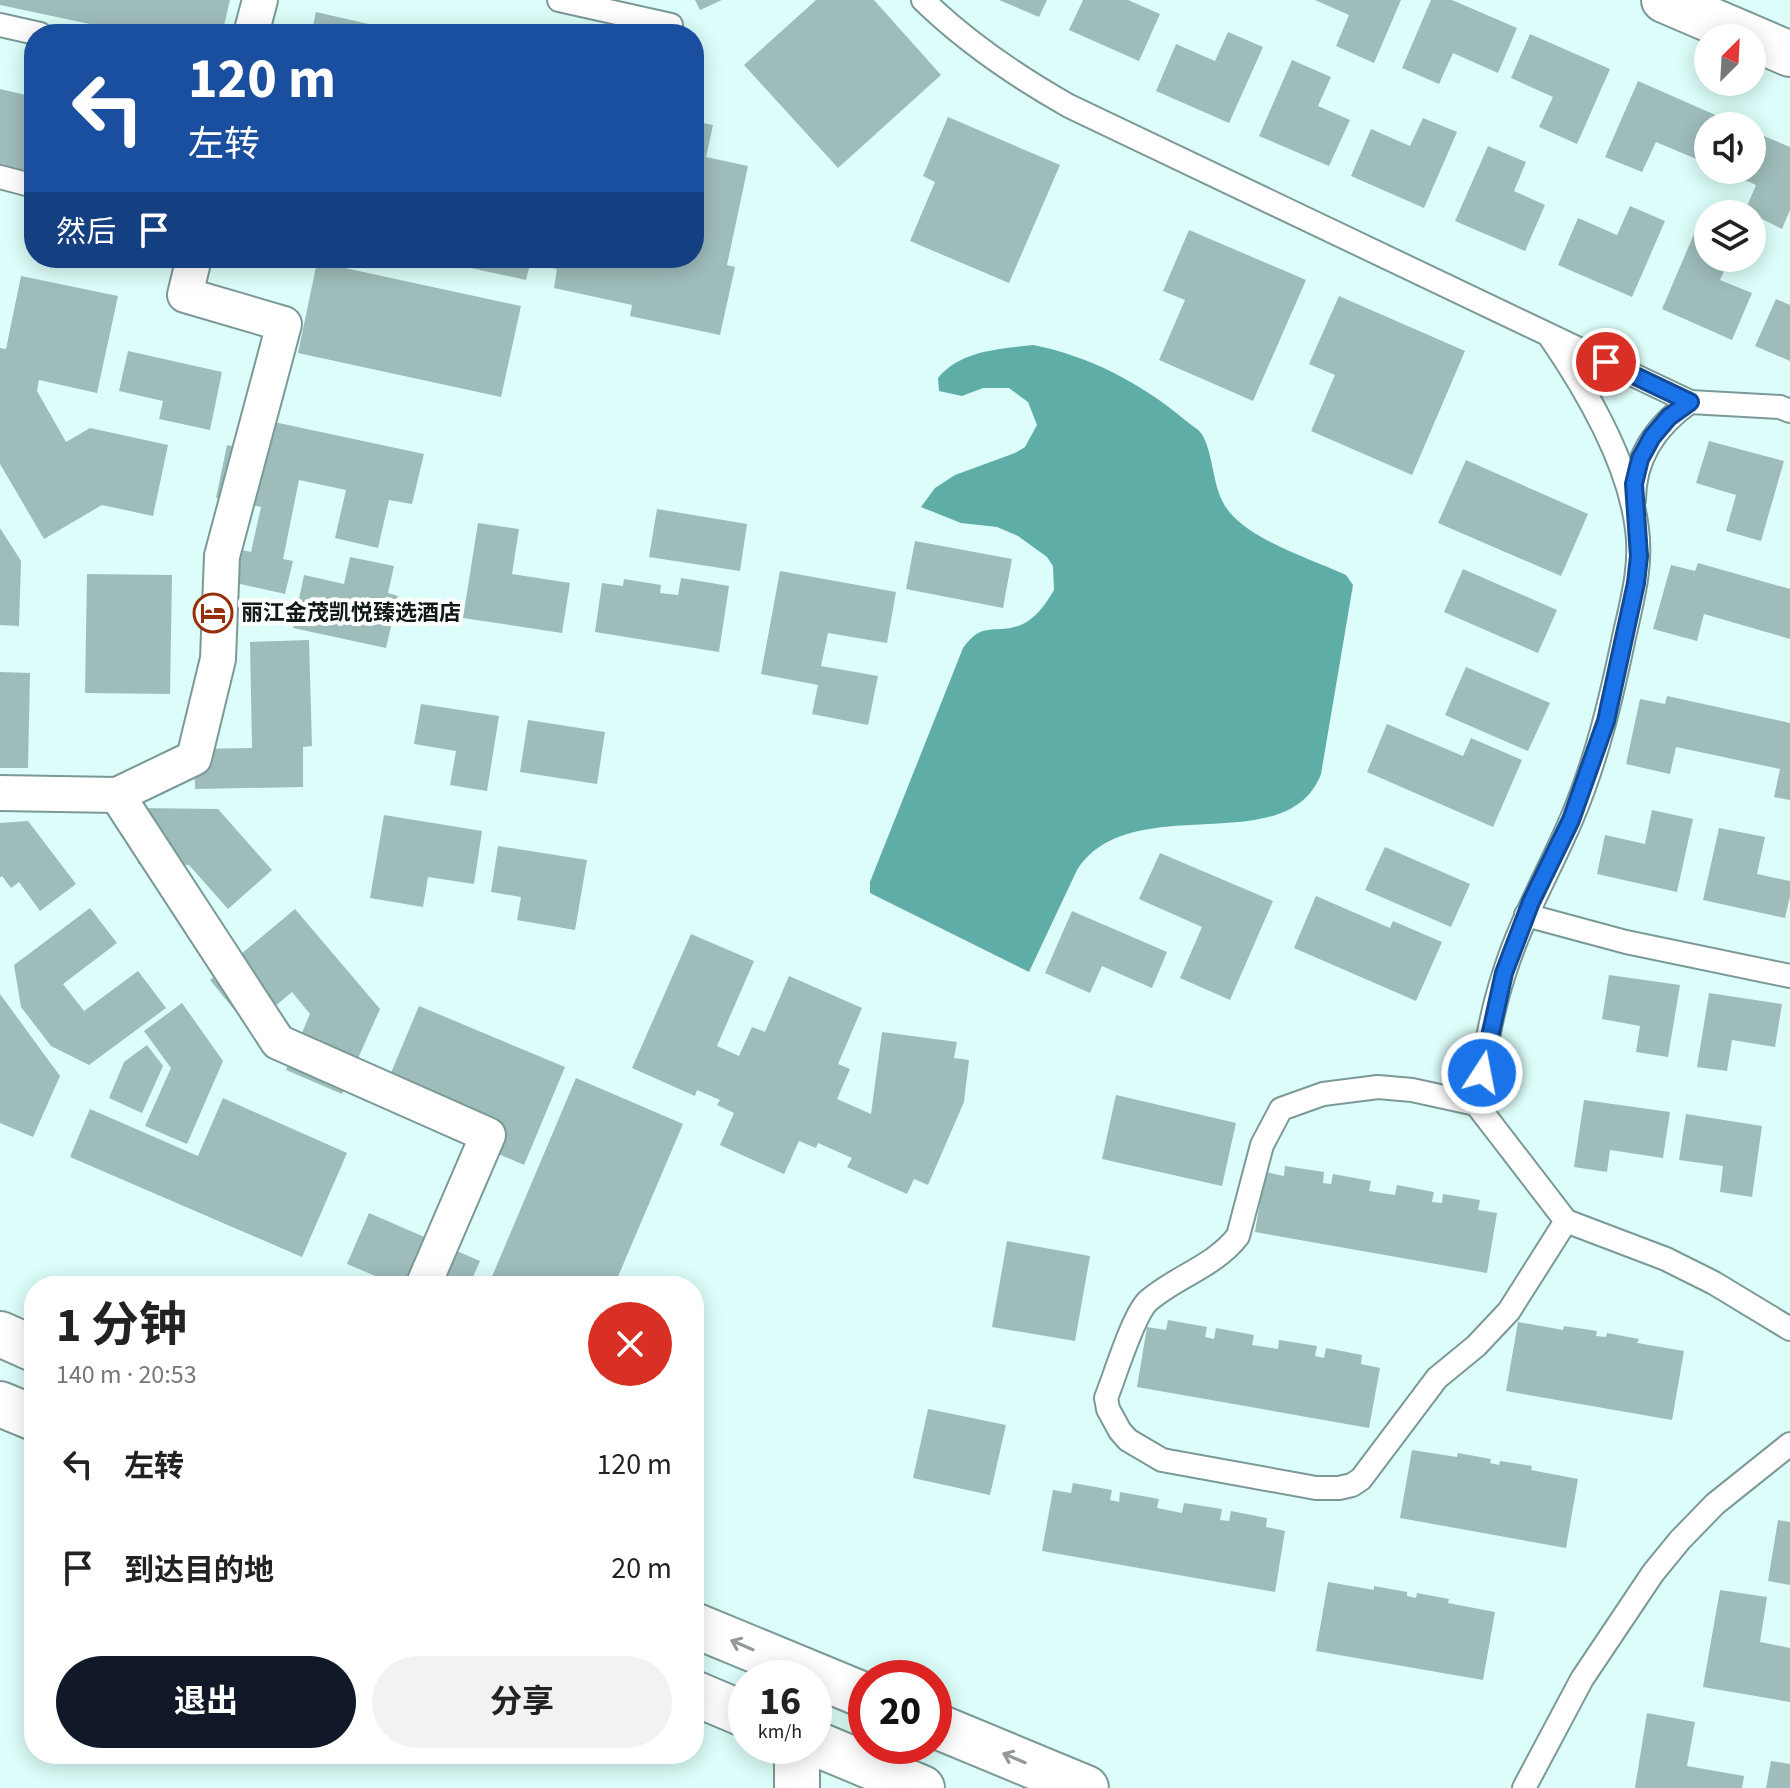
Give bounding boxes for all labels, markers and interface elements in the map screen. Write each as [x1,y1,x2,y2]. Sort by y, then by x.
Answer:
north arrow [1694,24,1766,96]
map controls [1694,24,1766,272]
text: 120 m [188,40,336,119]
icon: left [56,56,160,160]
button: sound [1694,112,1766,184]
text: 左转 [188,119,260,170]
button: layers [1694,200,1766,272]
icon: arrive [132,208,176,252]
text: 然后 [56,211,116,254]
pin [1572,328,1640,396]
icon: arrive [1584,340,1628,384]
hotel icon: 丽江金茂凯悦臻选酒店 [192,592,234,634]
place label: 丽江金茂凯悦臻选酒店 [241,597,461,629]
position arrow [1440,1031,1524,1115]
text: 1 分钟 [56,1292,187,1360]
button: close [588,1302,672,1386]
text: 140 m · 20:53 [56,1356,197,1393]
icon: left [56,1442,100,1486]
text: 120 m [596,1443,672,1486]
text: 左转 [124,1445,184,1488]
icon: arrive [56,1546,100,1590]
text: 20 m [611,1547,672,1590]
text: 到达目的地 [124,1549,274,1592]
one-way arrow [730,1636,755,1651]
button: 退出 [56,1656,356,1748]
button: 分享 [372,1656,672,1748]
speed limit sign: 20 [848,1660,952,1764]
text: 16 [759,1673,801,1730]
text: km/h [758,1718,802,1746]
one-way arrow [1002,1750,1027,1764]

